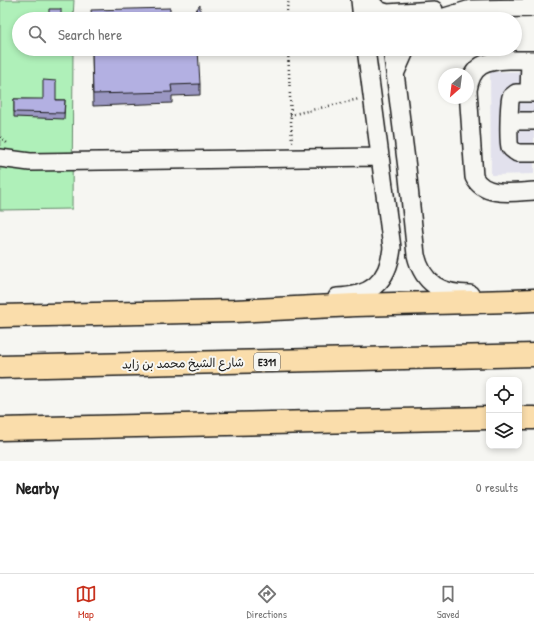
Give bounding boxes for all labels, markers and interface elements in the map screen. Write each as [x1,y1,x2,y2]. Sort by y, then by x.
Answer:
search box [12,12,522,56]
icon: search [26,23,48,45]
text: Search here [58,24,122,45]
north arrow [438,68,474,104]
street label: شارع الشيخ محمد بن زايد [122,353,244,374]
road number: E311 [254,353,280,371]
map controls [486,377,522,449]
button: locate [486,377,522,413]
button: layers [486,413,522,449]
text: Nearby [16,476,59,499]
text: 0 results [476,478,518,496]
tab: Map [75,583,97,621]
tab: Directions [247,583,287,621]
tab: Saved [437,583,459,621]

